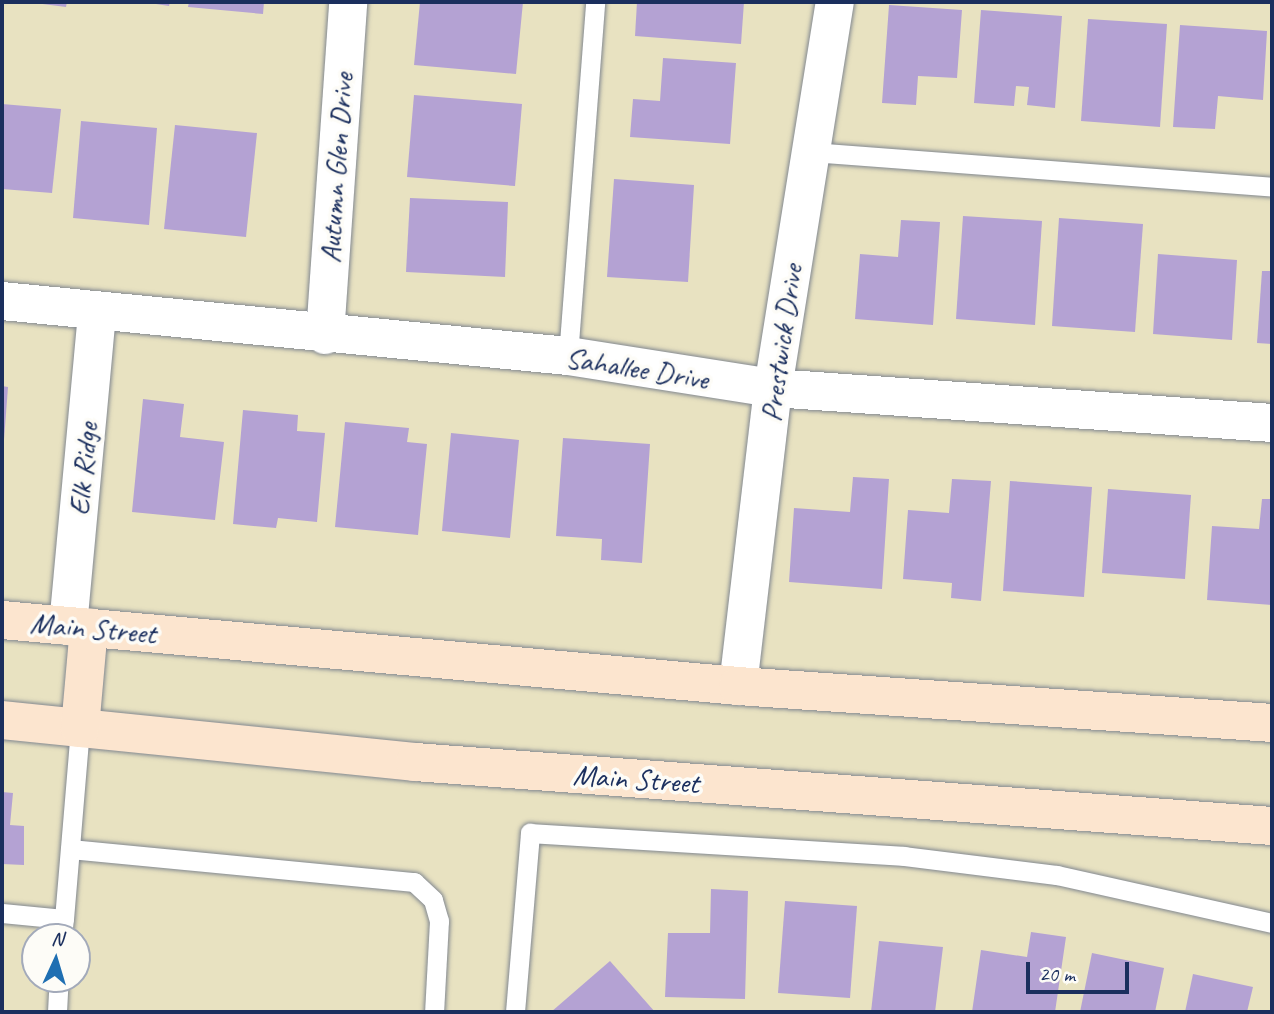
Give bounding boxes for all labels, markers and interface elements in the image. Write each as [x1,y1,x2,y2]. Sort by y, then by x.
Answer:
street label: Autumn Glen Drive [311,72,361,264]
street label: Prestwick Drive [752,262,810,424]
street label: Sahallee Drive [563,339,711,397]
street label: Elk Ridge [61,421,105,517]
street label: Main Street [28,605,158,651]
street label: Main Street [572,757,700,801]
north arrow [21,923,91,993]
text: N [51,927,64,951]
scale bar [1029,948,1132,992]
text: 20 m [1039,961,1075,987]

